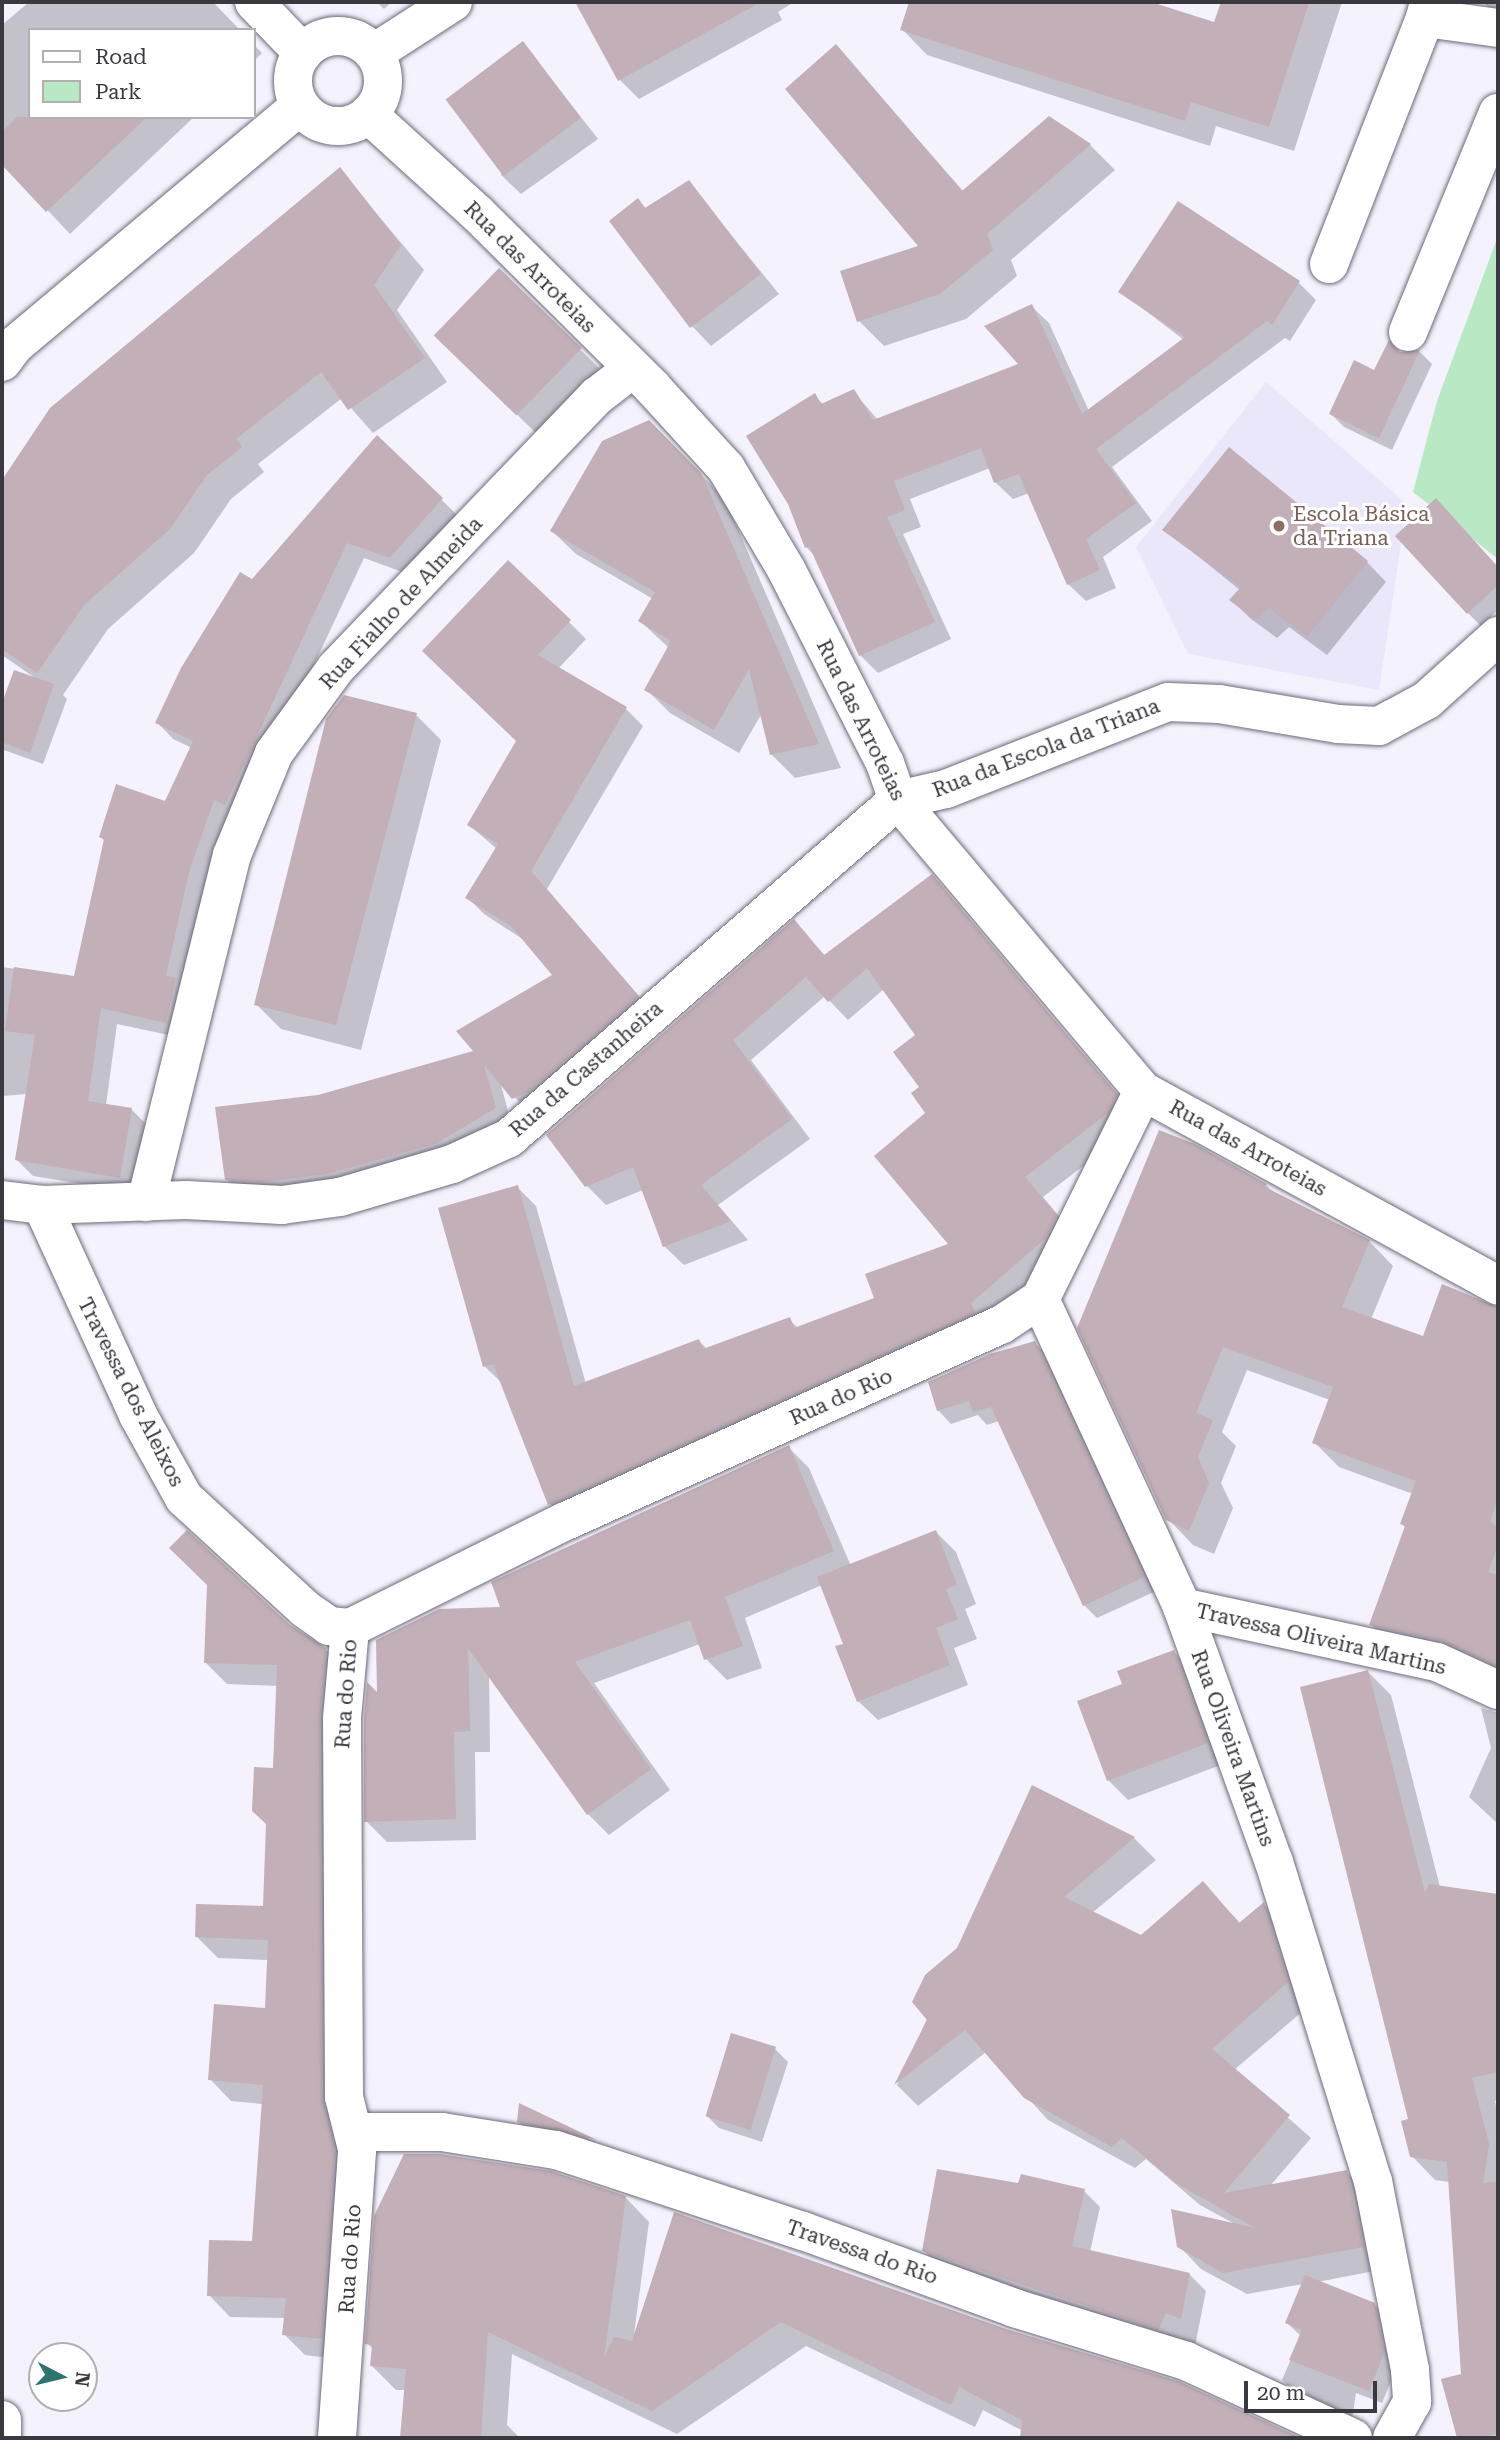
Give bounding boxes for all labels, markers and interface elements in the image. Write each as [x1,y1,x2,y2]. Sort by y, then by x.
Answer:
legend [28,28,256,119]
text: Road [95,45,147,69]
text: Park [95,80,141,104]
street label: Rua das Arroteias [459,196,601,338]
place label: Escola Básica da Triana [1293,501,1429,551]
street label: Rua Fialho de Almeida [314,511,488,695]
marker: Escola Básica da Triana [1271,518,1287,534]
street label: Rua das Arroteias [811,635,911,805]
street label: Rua da Escola da Triana [929,693,1163,803]
street label: Rua da Castanheira [504,996,668,1142]
street label: Rua das Arroteias [1165,1094,1331,1202]
street label: Travessa dos Aleixos [72,1293,190,1491]
street label: Rua do Rio [786,1363,896,1431]
street label: Travessa Oliveira Martins [1193,1598,1449,1680]
street label: Rua do Rio [330,1638,362,1750]
street label: Rua Oliveira Martins [1186,1646,1280,1850]
street label: Rua do Rio [334,2203,366,2315]
street label: Travessa do Rio [783,2214,941,2290]
north arrow [28,2342,98,2412]
scale bar [1248,2366,1381,2410]
text: N [70,2371,95,2388]
text: 20 m [1257,2381,1305,2405]

